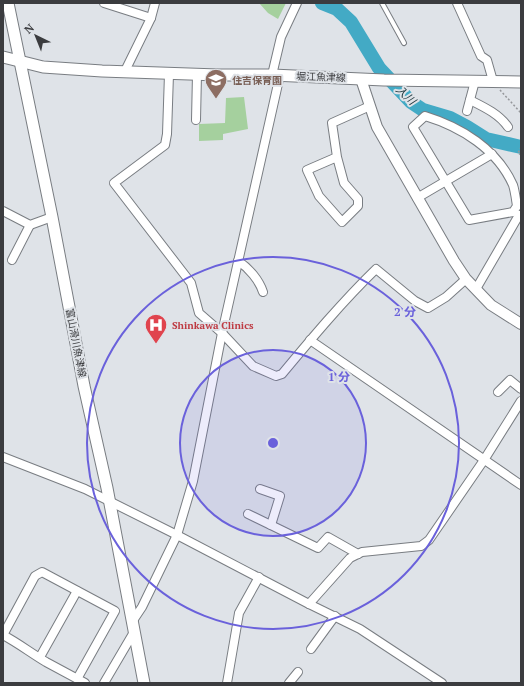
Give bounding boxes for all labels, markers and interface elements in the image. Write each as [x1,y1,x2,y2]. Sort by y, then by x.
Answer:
north arrow [16,16,56,56]
text: N [21,20,37,37]
school or university icon: 住吉保育園 [203,67,229,100]
street label: 堀江魚津線 [296,70,346,84]
place label: 住吉保育園 [232,74,282,87]
water label: 入川 [393,82,420,108]
text: 2 分 [394,304,416,319]
street label: 富山滑川魚津線 [63,307,89,379]
hospital icon: Shinkawa Clinics [143,312,169,345]
place label: Shinkawa Clinics [172,319,254,332]
text: 1 分 [328,369,350,384]
centre of rings [266,436,280,450]

